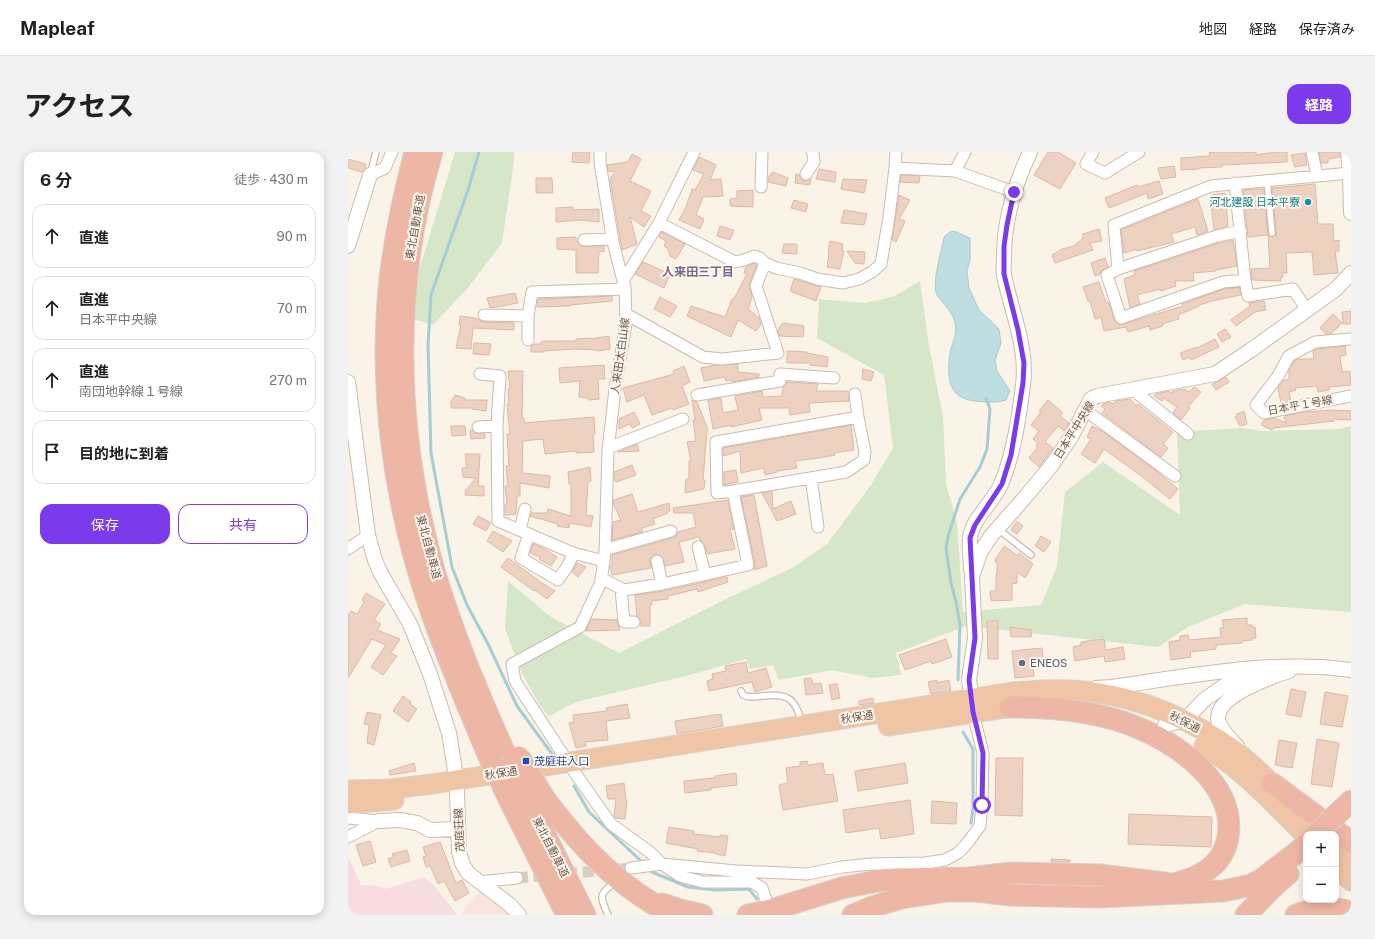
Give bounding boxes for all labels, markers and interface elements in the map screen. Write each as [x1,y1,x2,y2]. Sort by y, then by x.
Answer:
text: Mapleaf [20,17,94,39]
text: 地図 [1199,21,1227,37]
text: 経路 [1249,21,1277,37]
text: 保存済み [1299,21,1355,37]
button: 経路 [1287,84,1351,124]
text: アクセス [24,89,135,122]
text: 6 分 [40,170,72,190]
text: 徒歩 · 430 m [234,172,308,187]
route end [1005,183,1023,201]
street label: 東北自動車道 [403,193,427,261]
place label: 河北建設 日本平寮 [1209,196,1300,208]
marker: 河北建設 日本平寮 [1303,197,1313,207]
icon: ahead [41,225,63,247]
text: 直進 [79,229,109,246]
text: 90 m [277,229,307,244]
district label: 人来田三丁目 [662,265,734,279]
text: 直進 [79,291,109,308]
icon: ahead [41,297,63,319]
text: 70 m [277,301,307,316]
text: 日本平中央線 [79,312,157,327]
street label: 人来田太白山線 [609,317,631,395]
text: 直進 [79,363,109,380]
icon: ahead [41,369,63,391]
text: 270 m [269,373,307,388]
text: 南団地幹線１号線 [79,384,183,399]
street label: 日本平１号線 [1266,393,1334,417]
street label: 日本平中央線 [1051,399,1097,461]
icon: arrive [41,441,63,463]
text: 目的地に到着 [79,445,169,462]
button: 保存 [40,504,170,544]
button: 共有 [178,504,308,544]
street label: 東北自動車道 [415,514,443,580]
place label: ENEOS [1030,657,1067,669]
marker: ENEOS [1017,658,1027,668]
street label: 秋保通 [840,708,874,726]
street label: 秋保通 [1168,709,1202,735]
place label: 茂庭荘入口 [534,755,589,767]
marker: 茂庭荘入口 [521,756,531,766]
street label: 秋保通 [484,764,518,782]
route start [973,796,991,814]
street label: 茂庭荘線 [452,808,466,852]
street label: 東北自動車道 [531,815,571,879]
map controls [1303,831,1339,903]
button: + [1303,831,1339,867]
button: − [1303,867,1339,903]

